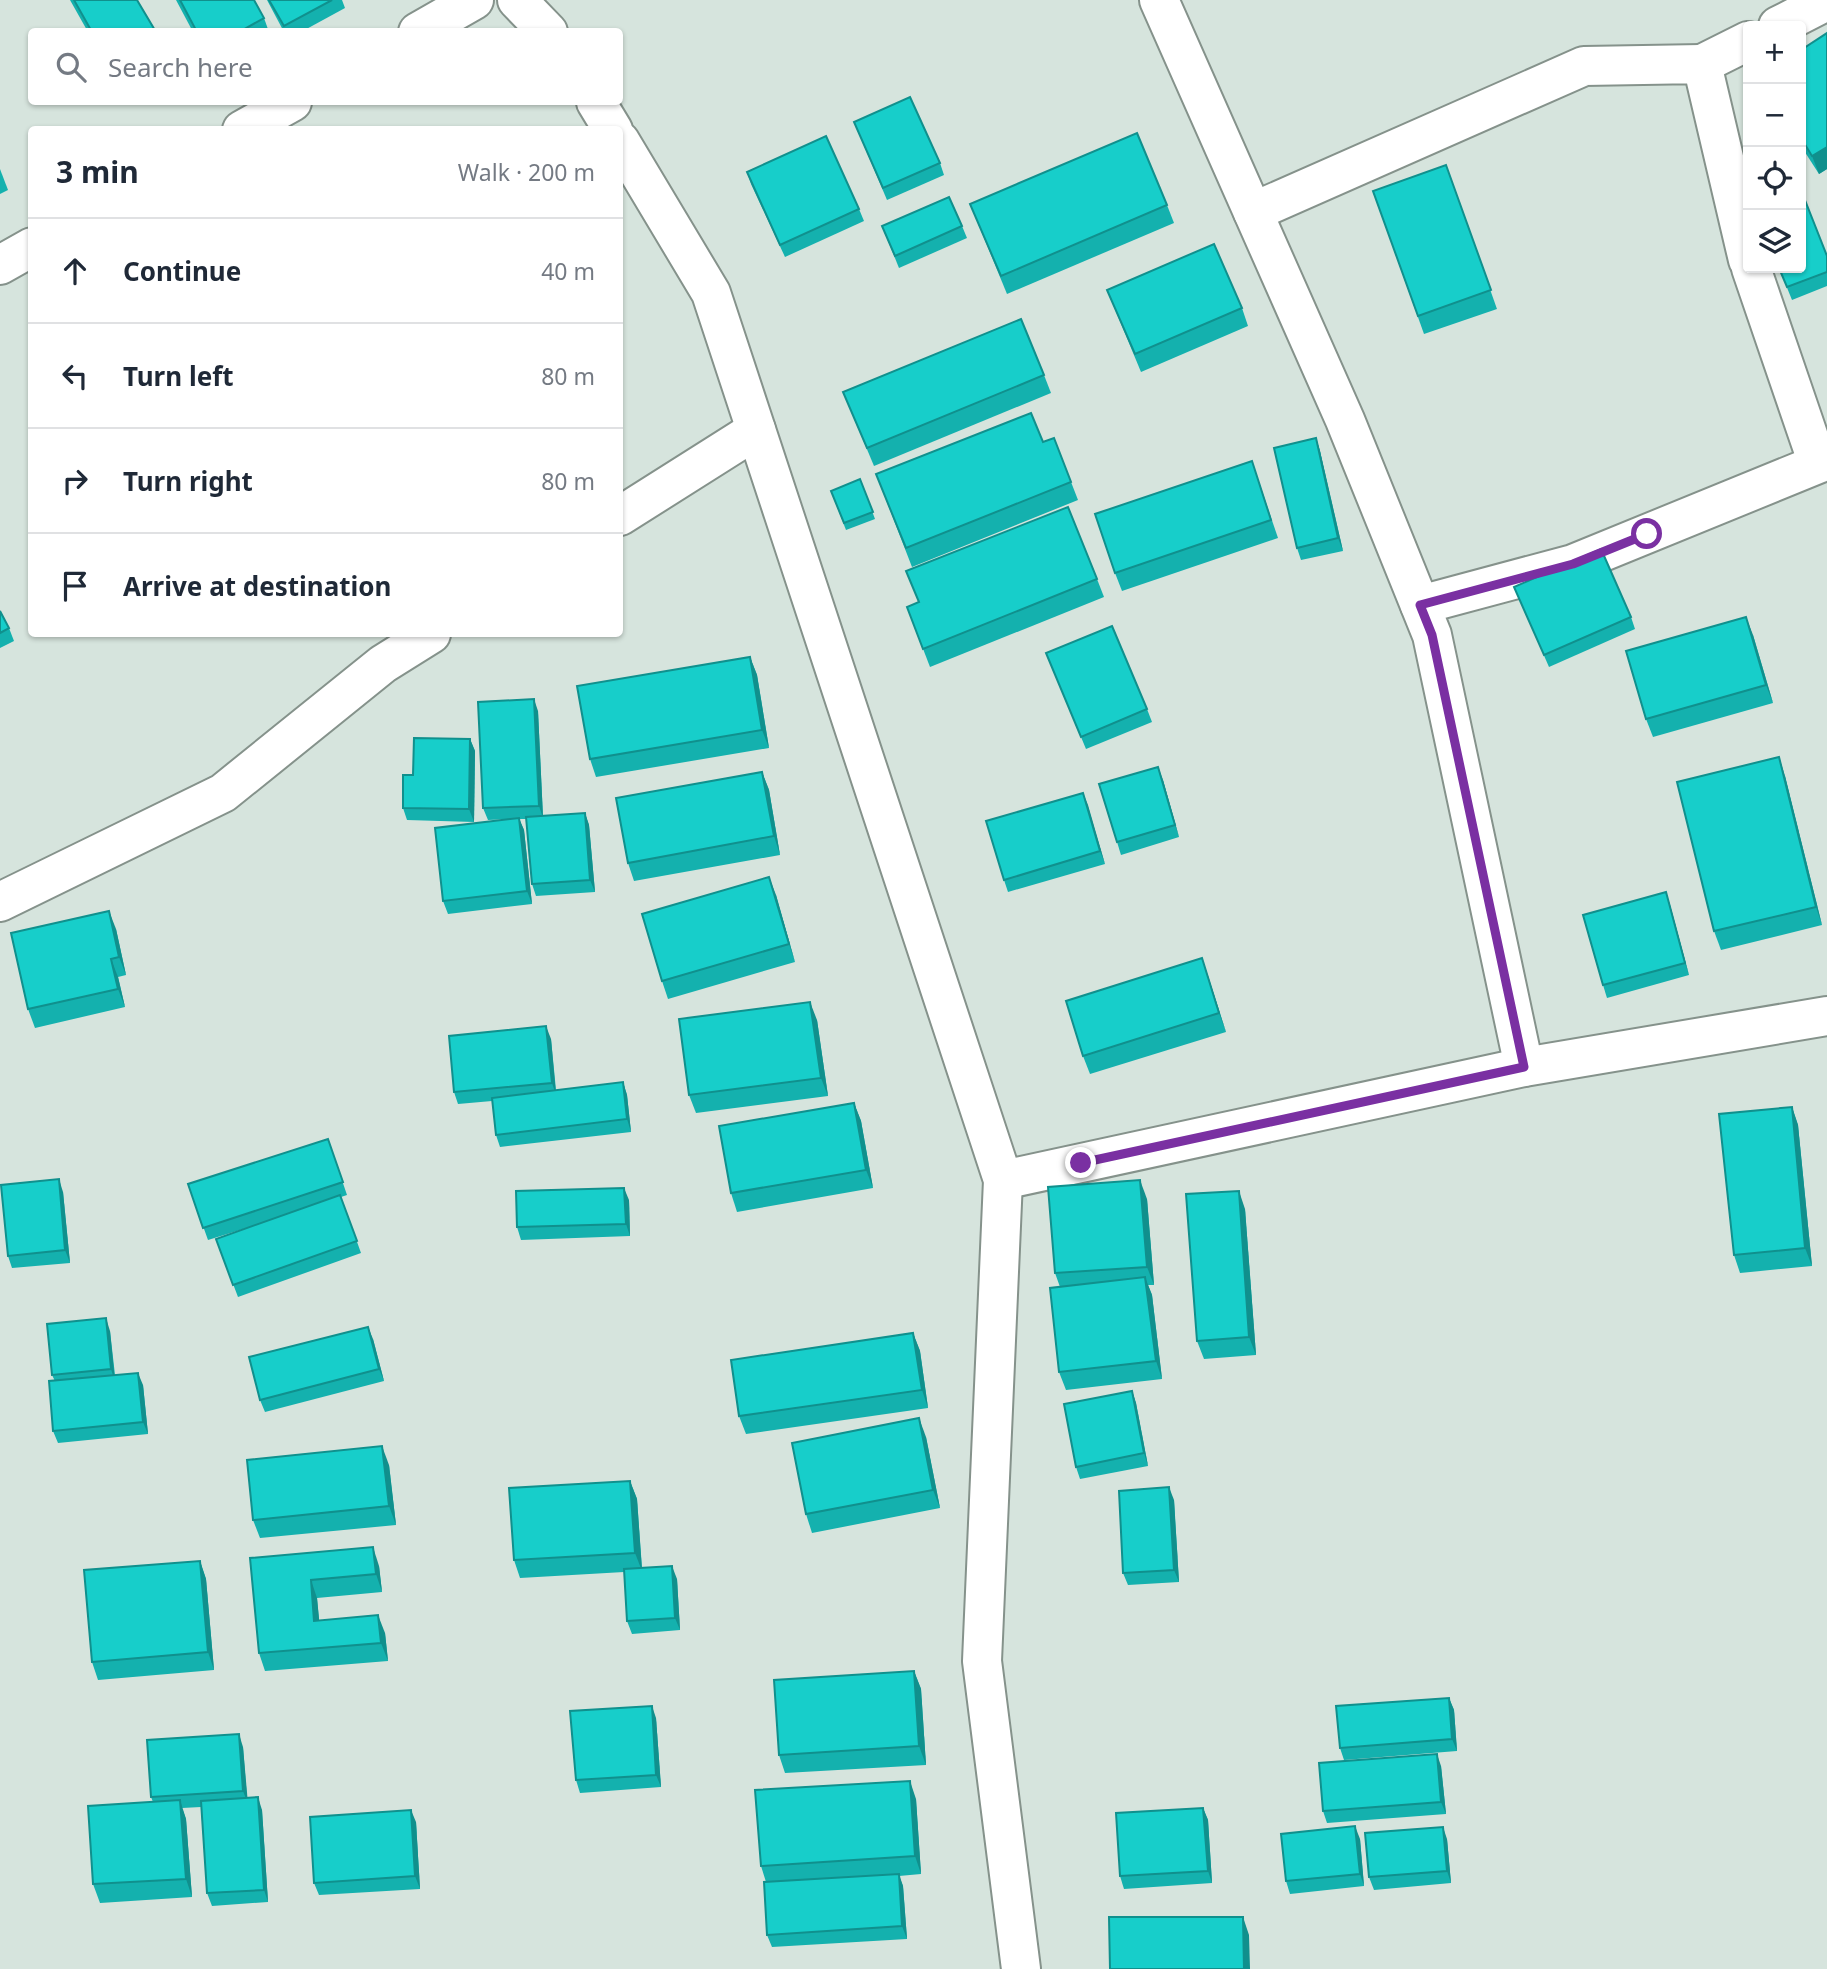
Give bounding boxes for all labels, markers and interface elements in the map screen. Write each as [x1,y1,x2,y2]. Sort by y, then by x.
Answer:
map controls [1743,21,1806,273]
button: + [1743,21,1806,84]
search box [28,28,623,105]
icon: search [52,48,90,86]
text: Search here [108,49,253,85]
button: − [1743,84,1806,147]
button: locate [1743,147,1806,210]
text: 3 min [56,151,139,192]
text: Walk · 200 m [458,156,595,188]
button: layers [1743,210,1806,273]
icon: ahead [56,252,94,290]
text: Continue [123,253,241,289]
text: 40 m [541,255,595,287]
icon: left [56,357,94,395]
text: Turn left [123,358,234,394]
text: 80 m [541,360,595,392]
icon: right [56,462,94,500]
text: Turn right [123,463,253,499]
text: 80 m [541,465,595,497]
route start [1631,518,1662,549]
icon: arrive [56,567,94,605]
text: Arrive at destination [123,568,392,604]
route end [1065,1147,1096,1178]

